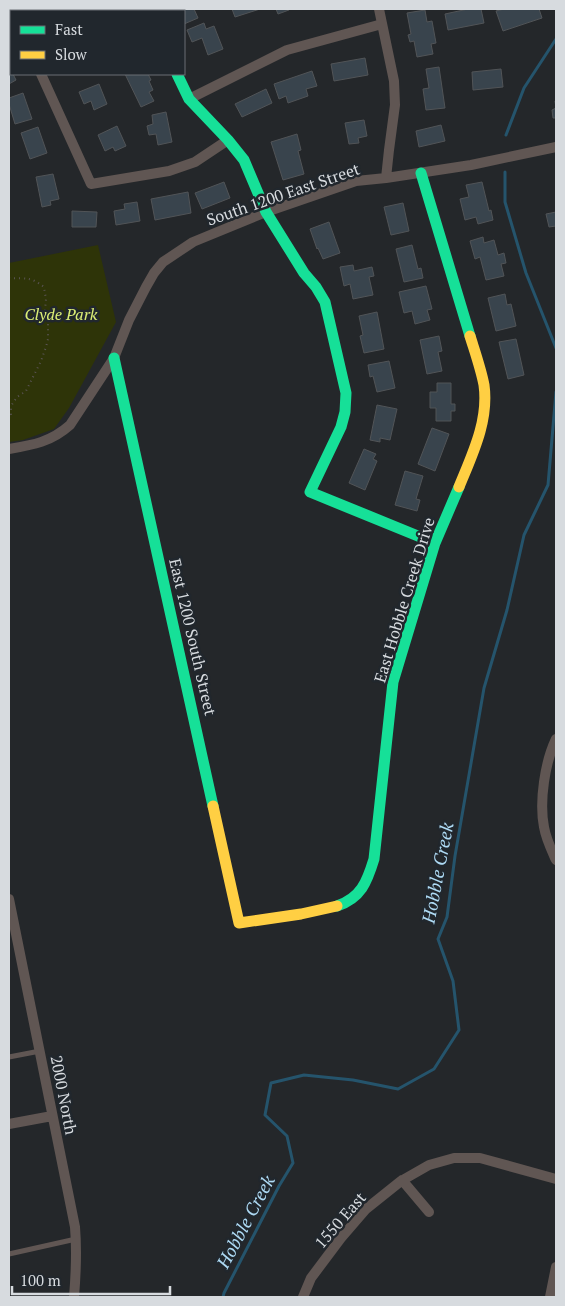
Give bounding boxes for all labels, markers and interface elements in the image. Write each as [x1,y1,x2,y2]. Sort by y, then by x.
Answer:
legend [10,10,185,75]
text: Fast [55,19,83,39]
text: Slow [55,44,88,64]
street label: South 1200 East Street [203,157,363,231]
park label: Clyde Park [25,303,98,325]
street label: East Hobble Creek Drive [368,515,440,685]
street label: East 1200 South Street [164,556,222,718]
water label: Hobble Creek [415,820,459,926]
street label: 2000 North [46,1054,83,1137]
water label: Hobble Creek [210,1171,280,1273]
street label: 1550 East [309,1187,371,1253]
scale bar [12,1264,170,1296]
text: 100 m [20,1270,61,1290]

